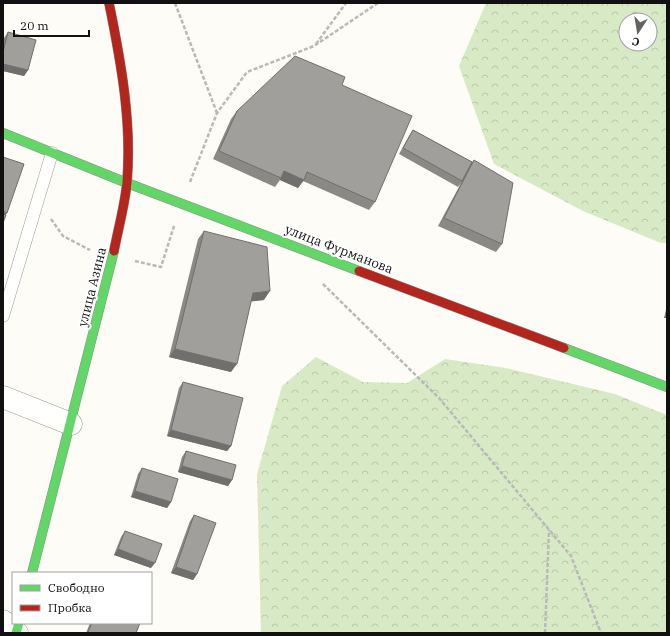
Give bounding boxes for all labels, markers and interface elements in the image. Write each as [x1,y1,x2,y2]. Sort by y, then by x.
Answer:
scale bar [14,12,89,38]
north arrow [618,12,658,52]
text: 20 m [20,18,49,33]
text: С [631,34,641,49]
street label: улица Фурманова [283,221,395,277]
street label: улица Азина [74,246,110,328]
legend [12,572,152,624]
text: Свободно [48,580,105,595]
text: Пробка [48,600,92,615]

